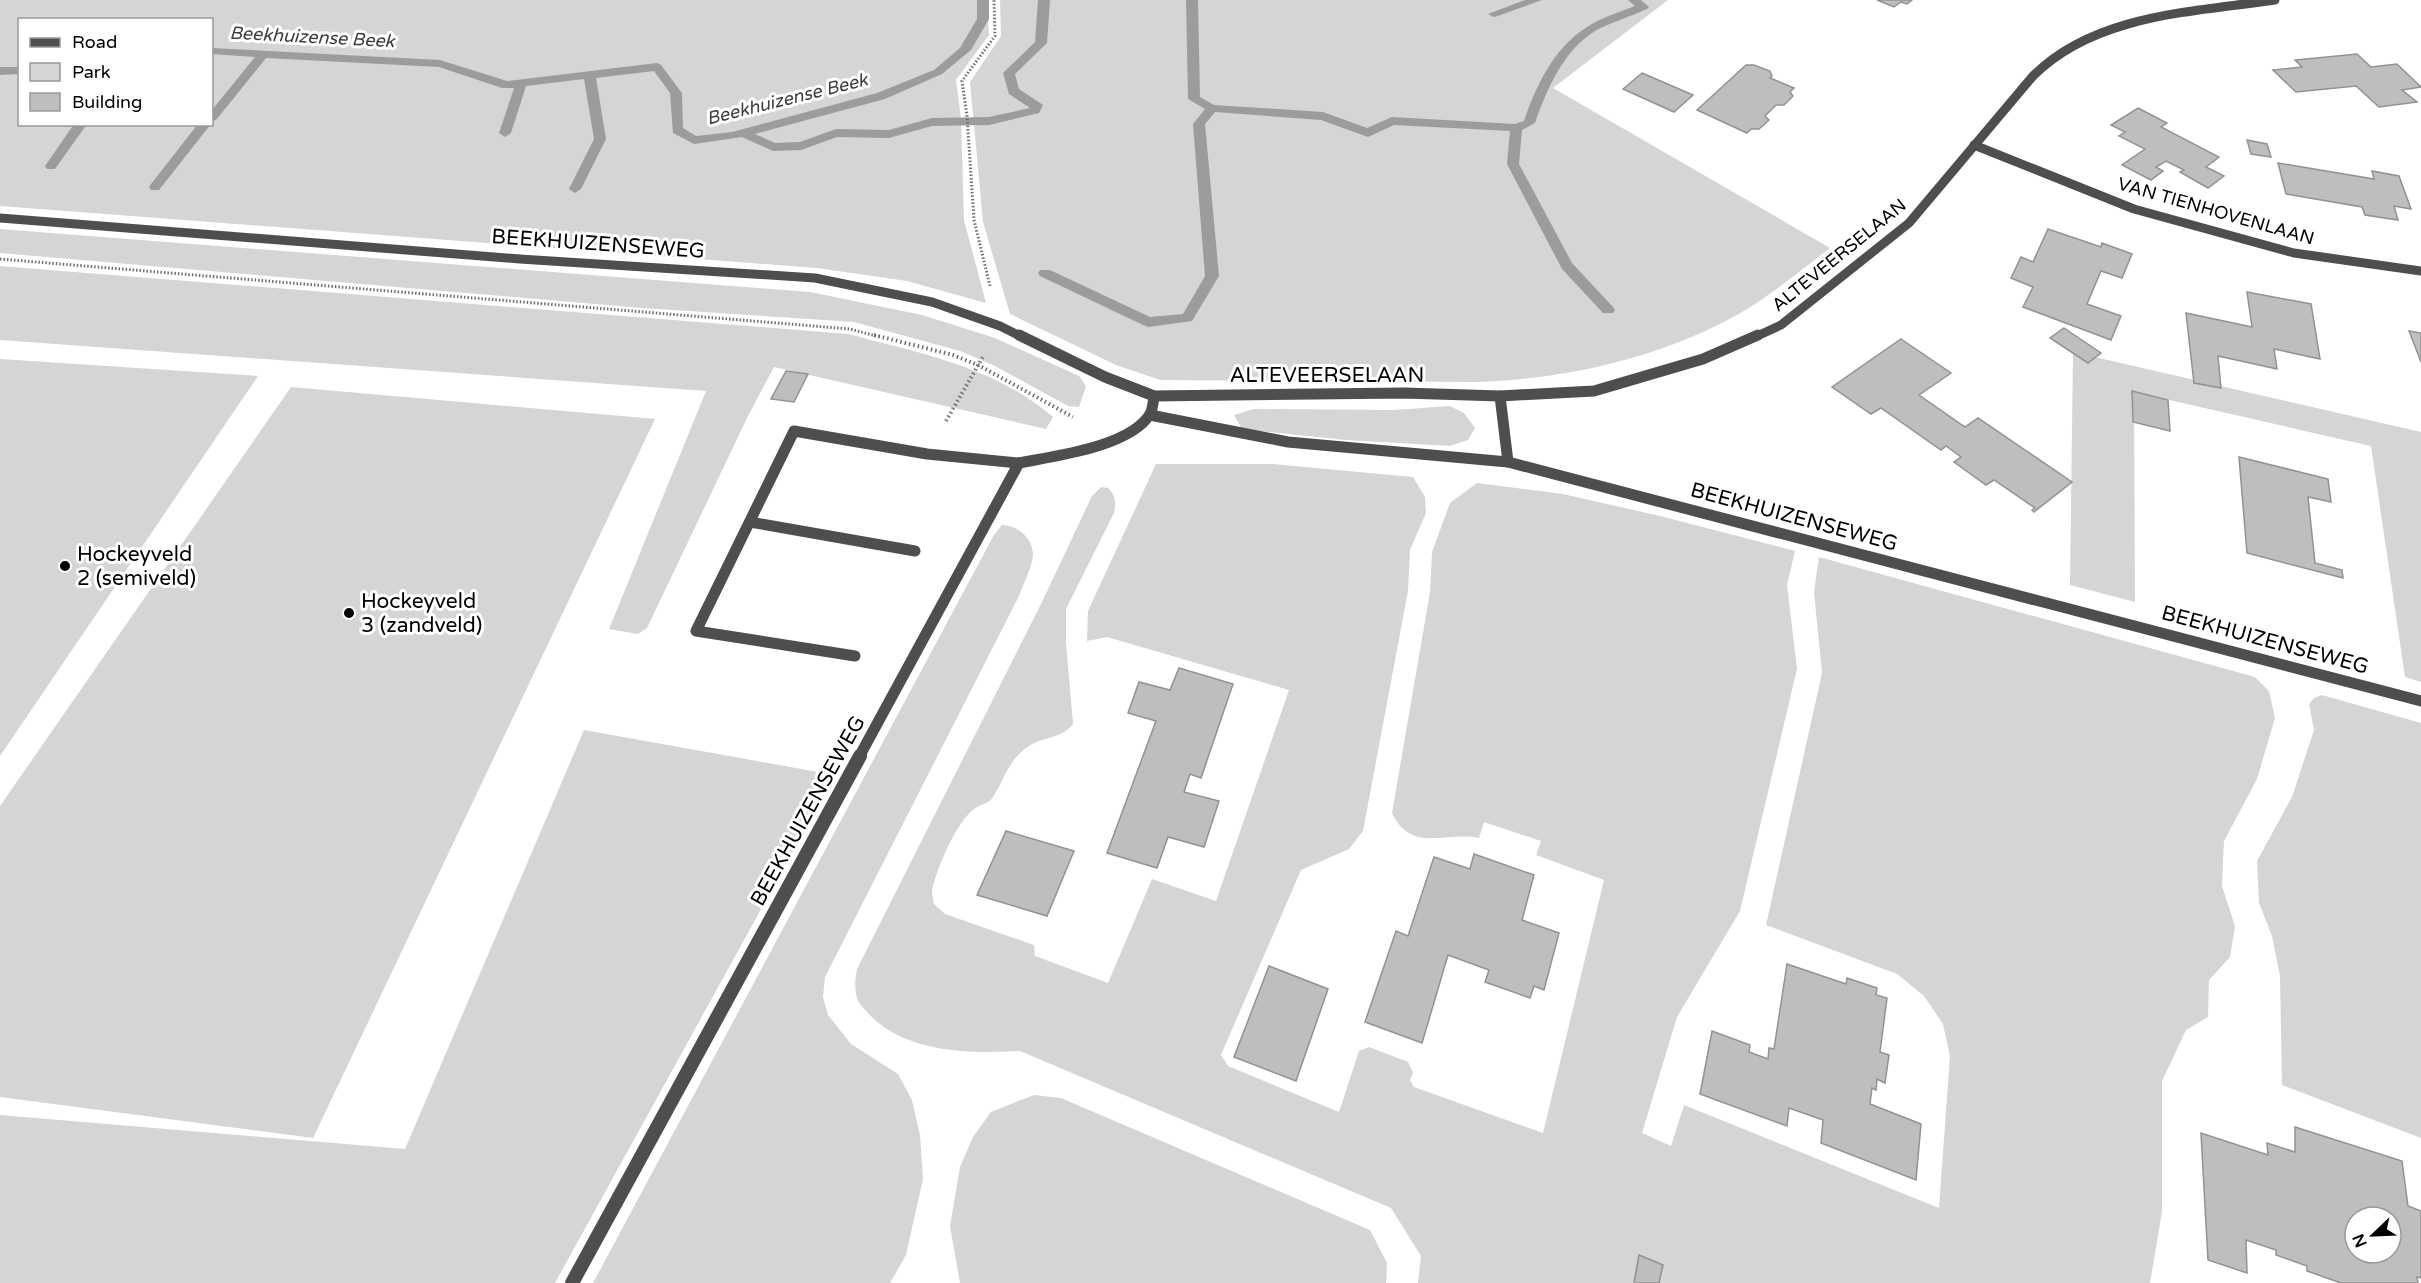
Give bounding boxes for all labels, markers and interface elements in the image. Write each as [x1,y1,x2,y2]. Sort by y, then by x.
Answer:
legend [18,18,213,126]
water label: Beekhuizense Beek [229,22,396,52]
text: Road [72,31,117,53]
text: Park [72,61,111,83]
water label: Beekhuizense Beek [704,68,871,130]
text: Building [72,91,142,113]
street label: VAN TIENHOVENLAAN [2115,172,2317,250]
street label: ALTEVEERSELAAN [1767,194,1911,316]
street label: BEEKHUIZENSEWEG [491,224,705,264]
street label: ALTEVEERSELAAN [1230,363,1424,388]
street label: BEEKHUIZENSEWEG [1688,477,1900,557]
place label: Hockeyveld 2 (semiveld) [77,542,196,591]
marker: Hockeyveld 2 (semiveld) [58,559,72,573]
place label: Hockeyveld 3 (zandveld) [361,589,482,638]
street label: BEEKHUIZENSEWEG [2159,600,2371,680]
marker: Hockeyveld 3 (zandveld) [342,606,356,620]
street label: BEEKHUIZENSEWEG [745,712,871,910]
north arrow [2343,1205,2403,1265]
text: N [2348,1231,2372,1250]

